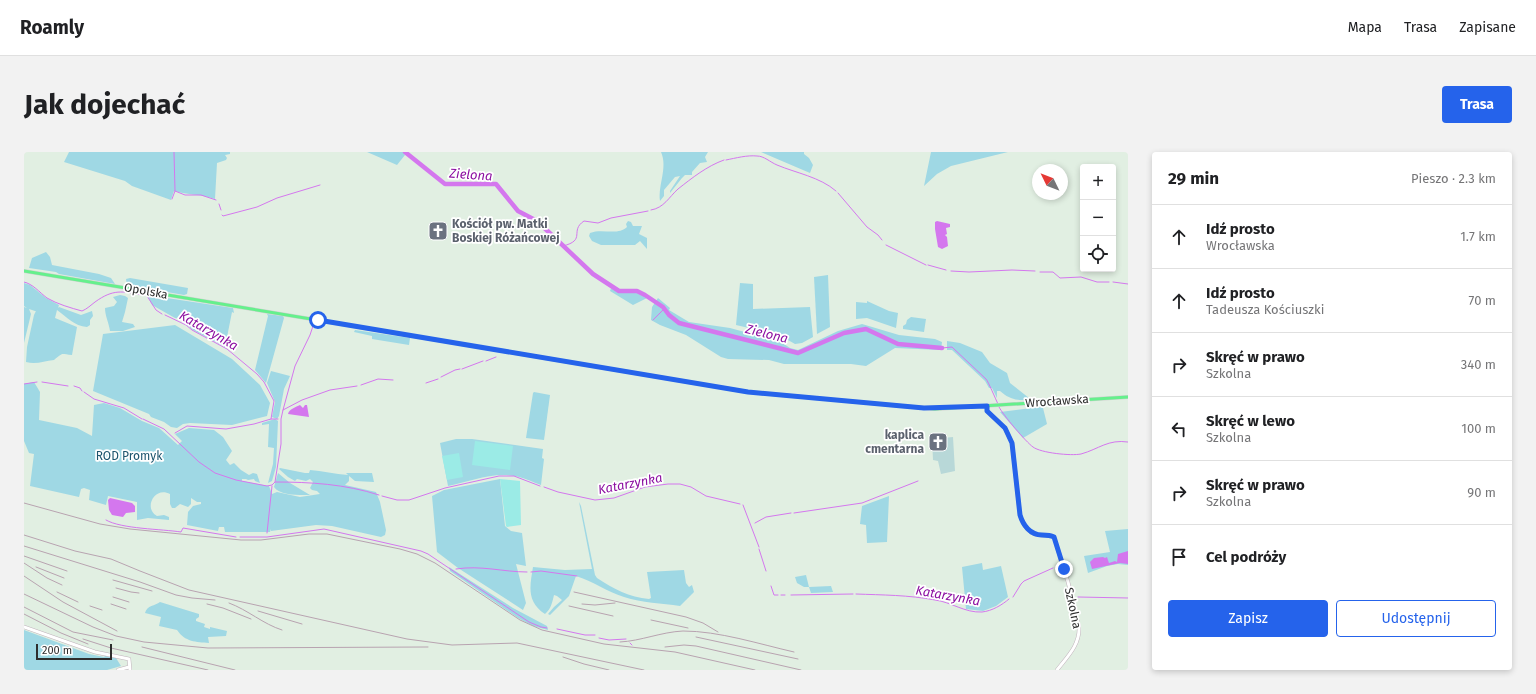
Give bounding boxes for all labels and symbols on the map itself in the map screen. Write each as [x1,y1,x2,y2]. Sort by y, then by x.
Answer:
north arrow [1032,164,1068,200]
water label: Zielona [448,165,493,183]
place label: Kościół pw. Matki Boskiej Różańcowej [452,217,560,245]
church icon: Kościół pw. Matki Boskiej Różańcowej [427,220,449,242]
street label: Opolska [123,280,169,302]
water label: Katarzynka [177,308,241,353]
route start [309,311,327,329]
water label: Zielona [743,321,790,346]
street label: Wrocławska [1025,392,1089,410]
place label: kaplica cmentarna [865,428,924,456]
church icon: kaplica cmentarna [927,431,949,453]
park label: ROD Promyk [96,449,163,463]
water label: Katarzynka [597,470,664,497]
route end [1055,560,1073,578]
water label: Katarzynka [914,582,981,609]
street label: Szkolna [1062,586,1084,630]
scale bar [36,642,112,661]

